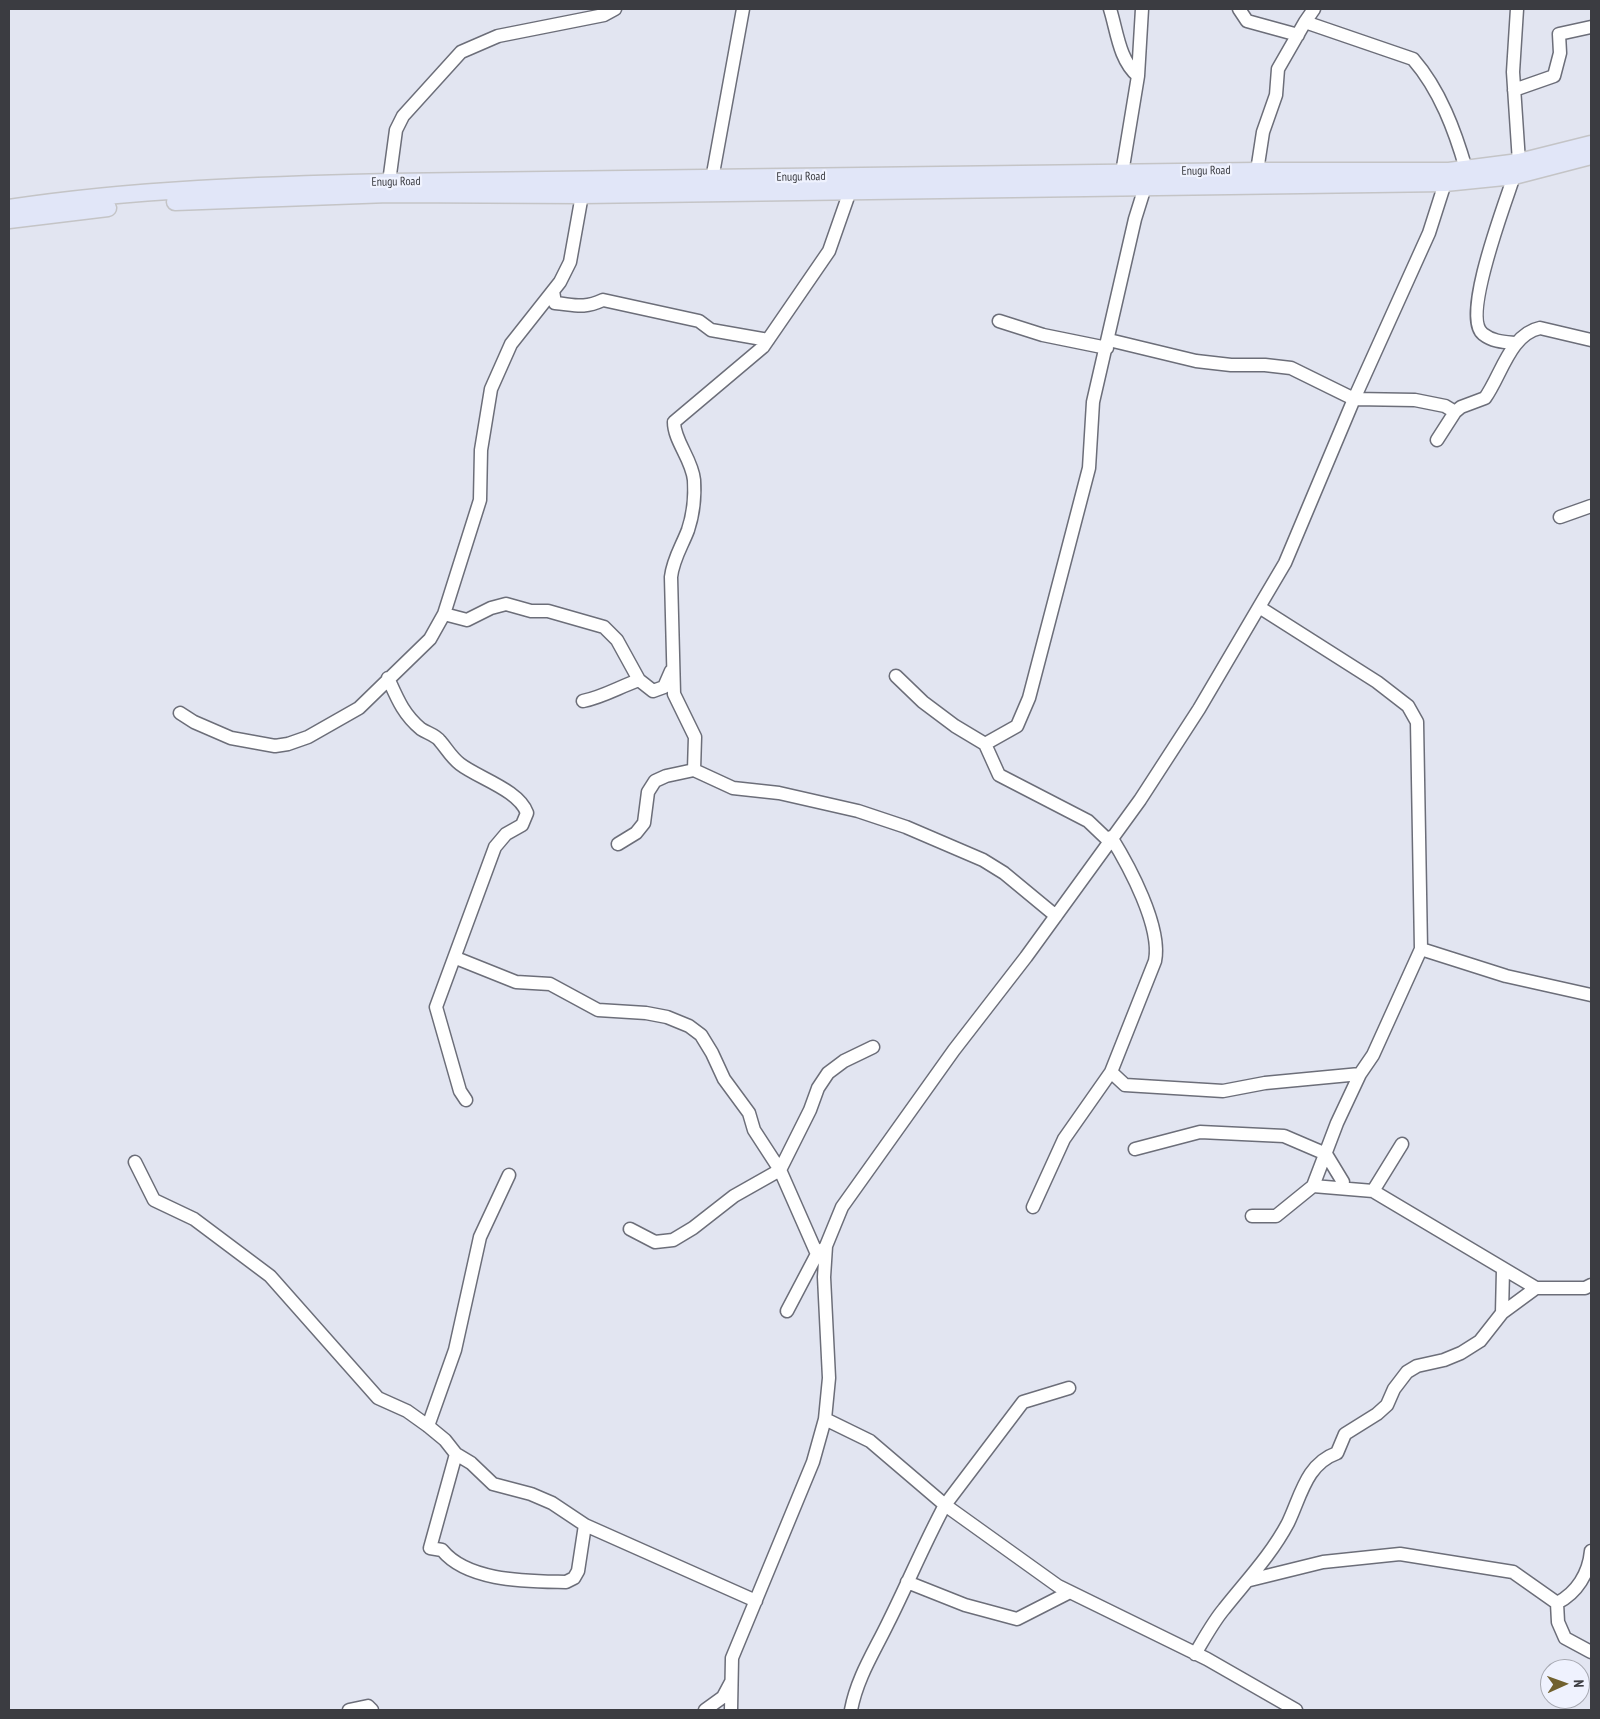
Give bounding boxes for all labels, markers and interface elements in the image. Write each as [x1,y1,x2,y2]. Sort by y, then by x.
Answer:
street label: Enugu Road [1181,163,1231,179]
street label: Enugu Road [776,169,826,185]
street label: Enugu Road [371,174,421,190]
north arrow [1540,1659,1590,1709]
text: N [1570,1679,1588,1688]

